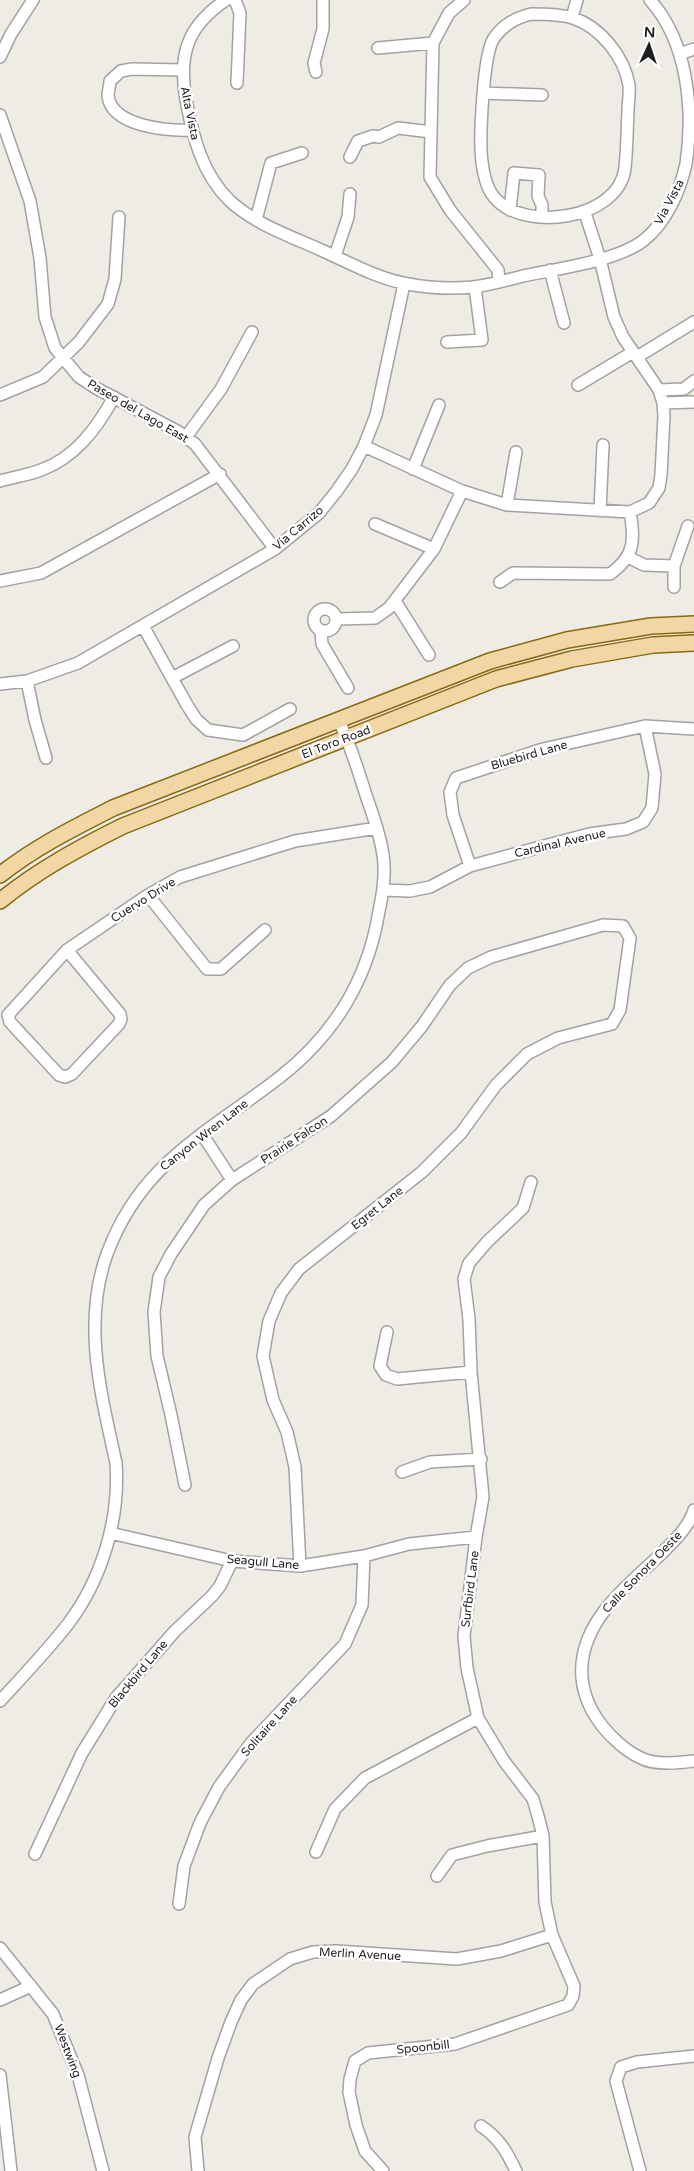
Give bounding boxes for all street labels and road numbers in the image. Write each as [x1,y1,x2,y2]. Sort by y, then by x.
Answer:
street label: Alta Vista [177,85,203,141]
street label: Via Vista [651,177,687,227]
street label: Paseo del Lago East [85,376,191,446]
street label: Via Carrizo [270,503,326,553]
street label: El Toro Road [300,722,372,762]
street label: Bluebird Lane [489,737,569,773]
street label: Cardinal Avenue [513,826,607,860]
street label: Cuervo Drive [108,875,178,925]
street label: Canyon Wren Lane [157,1096,251,1174]
street label: Prairie Falcon [258,1113,330,1167]
street label: Egret Lane [348,1183,406,1233]
street label: Calle Sonora Oeste [599,1528,685,1616]
street label: Surfbird Lane [458,1550,482,1628]
street label: Seagull Lane [226,1552,300,1572]
street label: Blackbird Lane [106,1637,171,1711]
street label: Solitaire Lane [238,1693,300,1759]
street label: Merlin Avenue [319,1945,402,1963]
street label: Westwing [51,2022,85,2080]
street label: Spoonbill [396,2037,450,2057]

